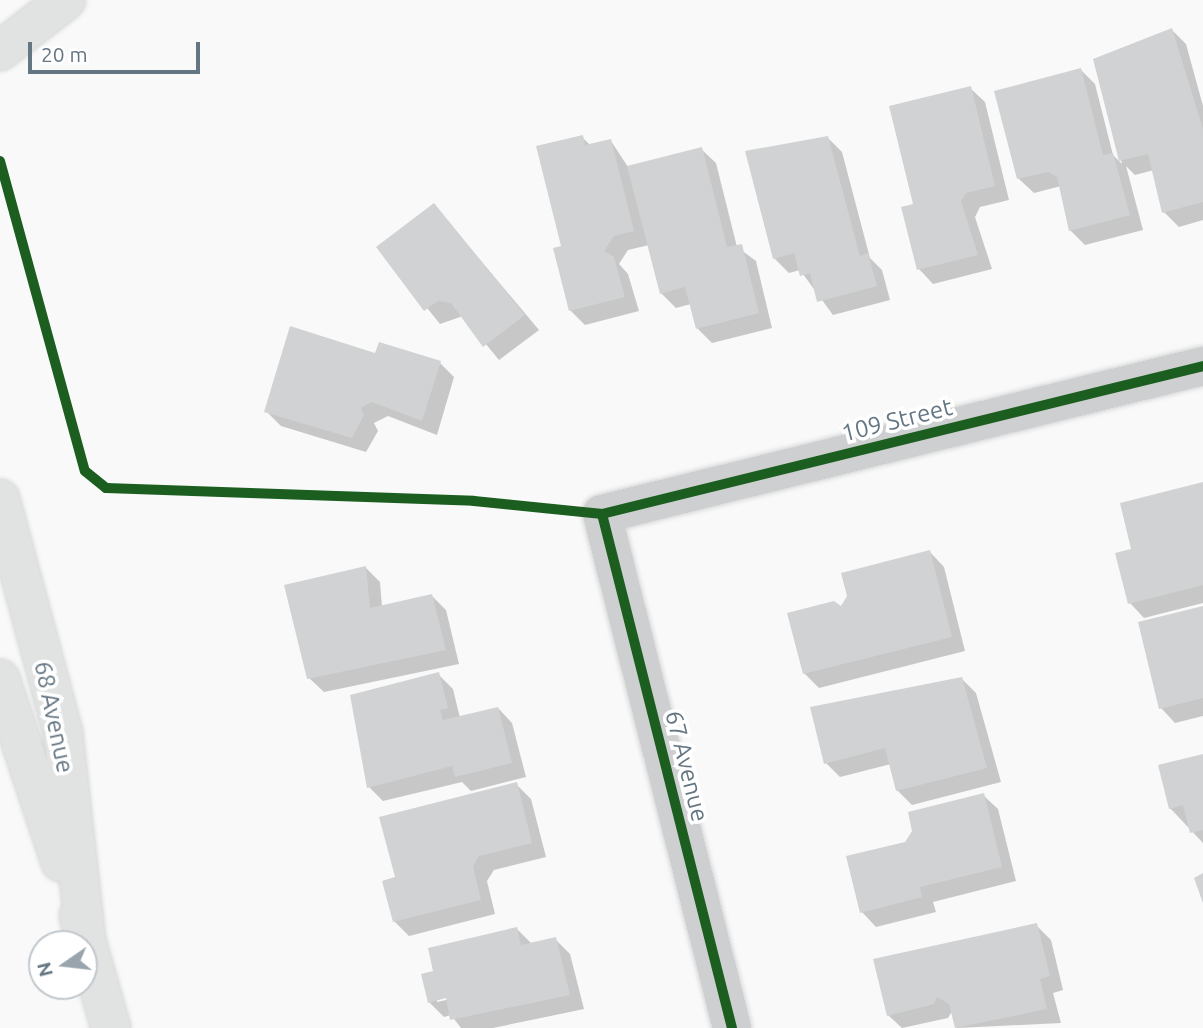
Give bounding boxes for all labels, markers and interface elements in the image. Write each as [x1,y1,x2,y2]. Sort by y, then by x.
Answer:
scale bar [32,28,203,72]
text: 20 m [41,42,88,66]
street label: 109 Street [839,392,955,448]
street label: 68 Avenue [28,659,80,775]
street label: 67 Avenue [659,707,715,825]
north arrow [28,930,98,1000]
text: N [32,960,57,979]

